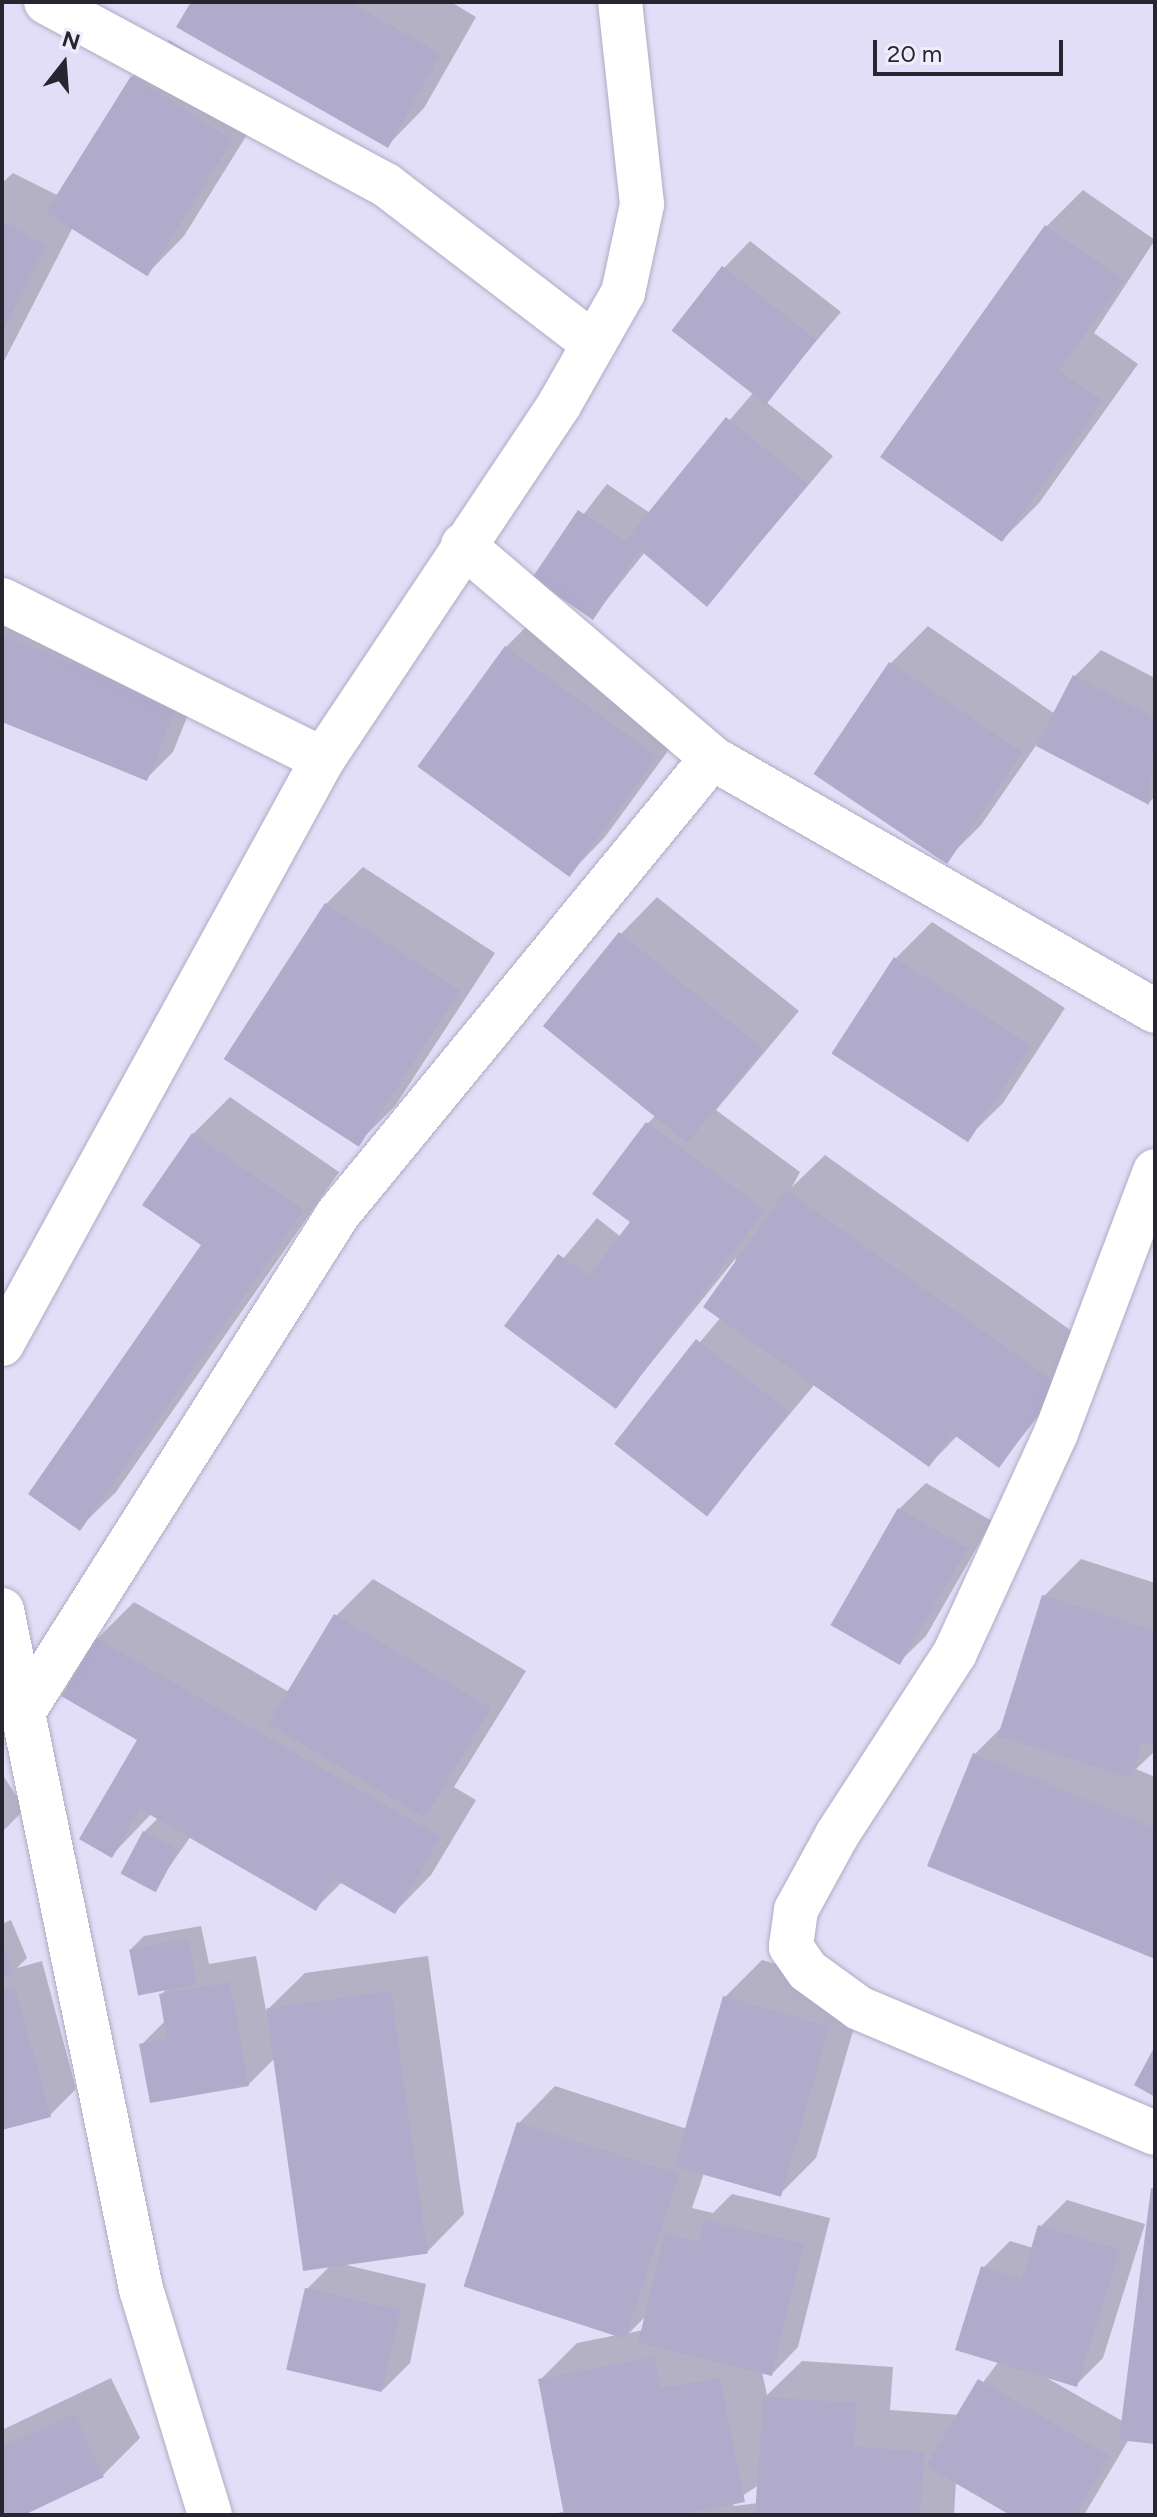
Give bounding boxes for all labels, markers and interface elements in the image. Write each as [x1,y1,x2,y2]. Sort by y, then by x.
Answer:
north arrow [24,24,104,104]
scale bar [877,24,1067,74]
text: N [59,25,83,56]
text: 20 m [887,39,942,68]

